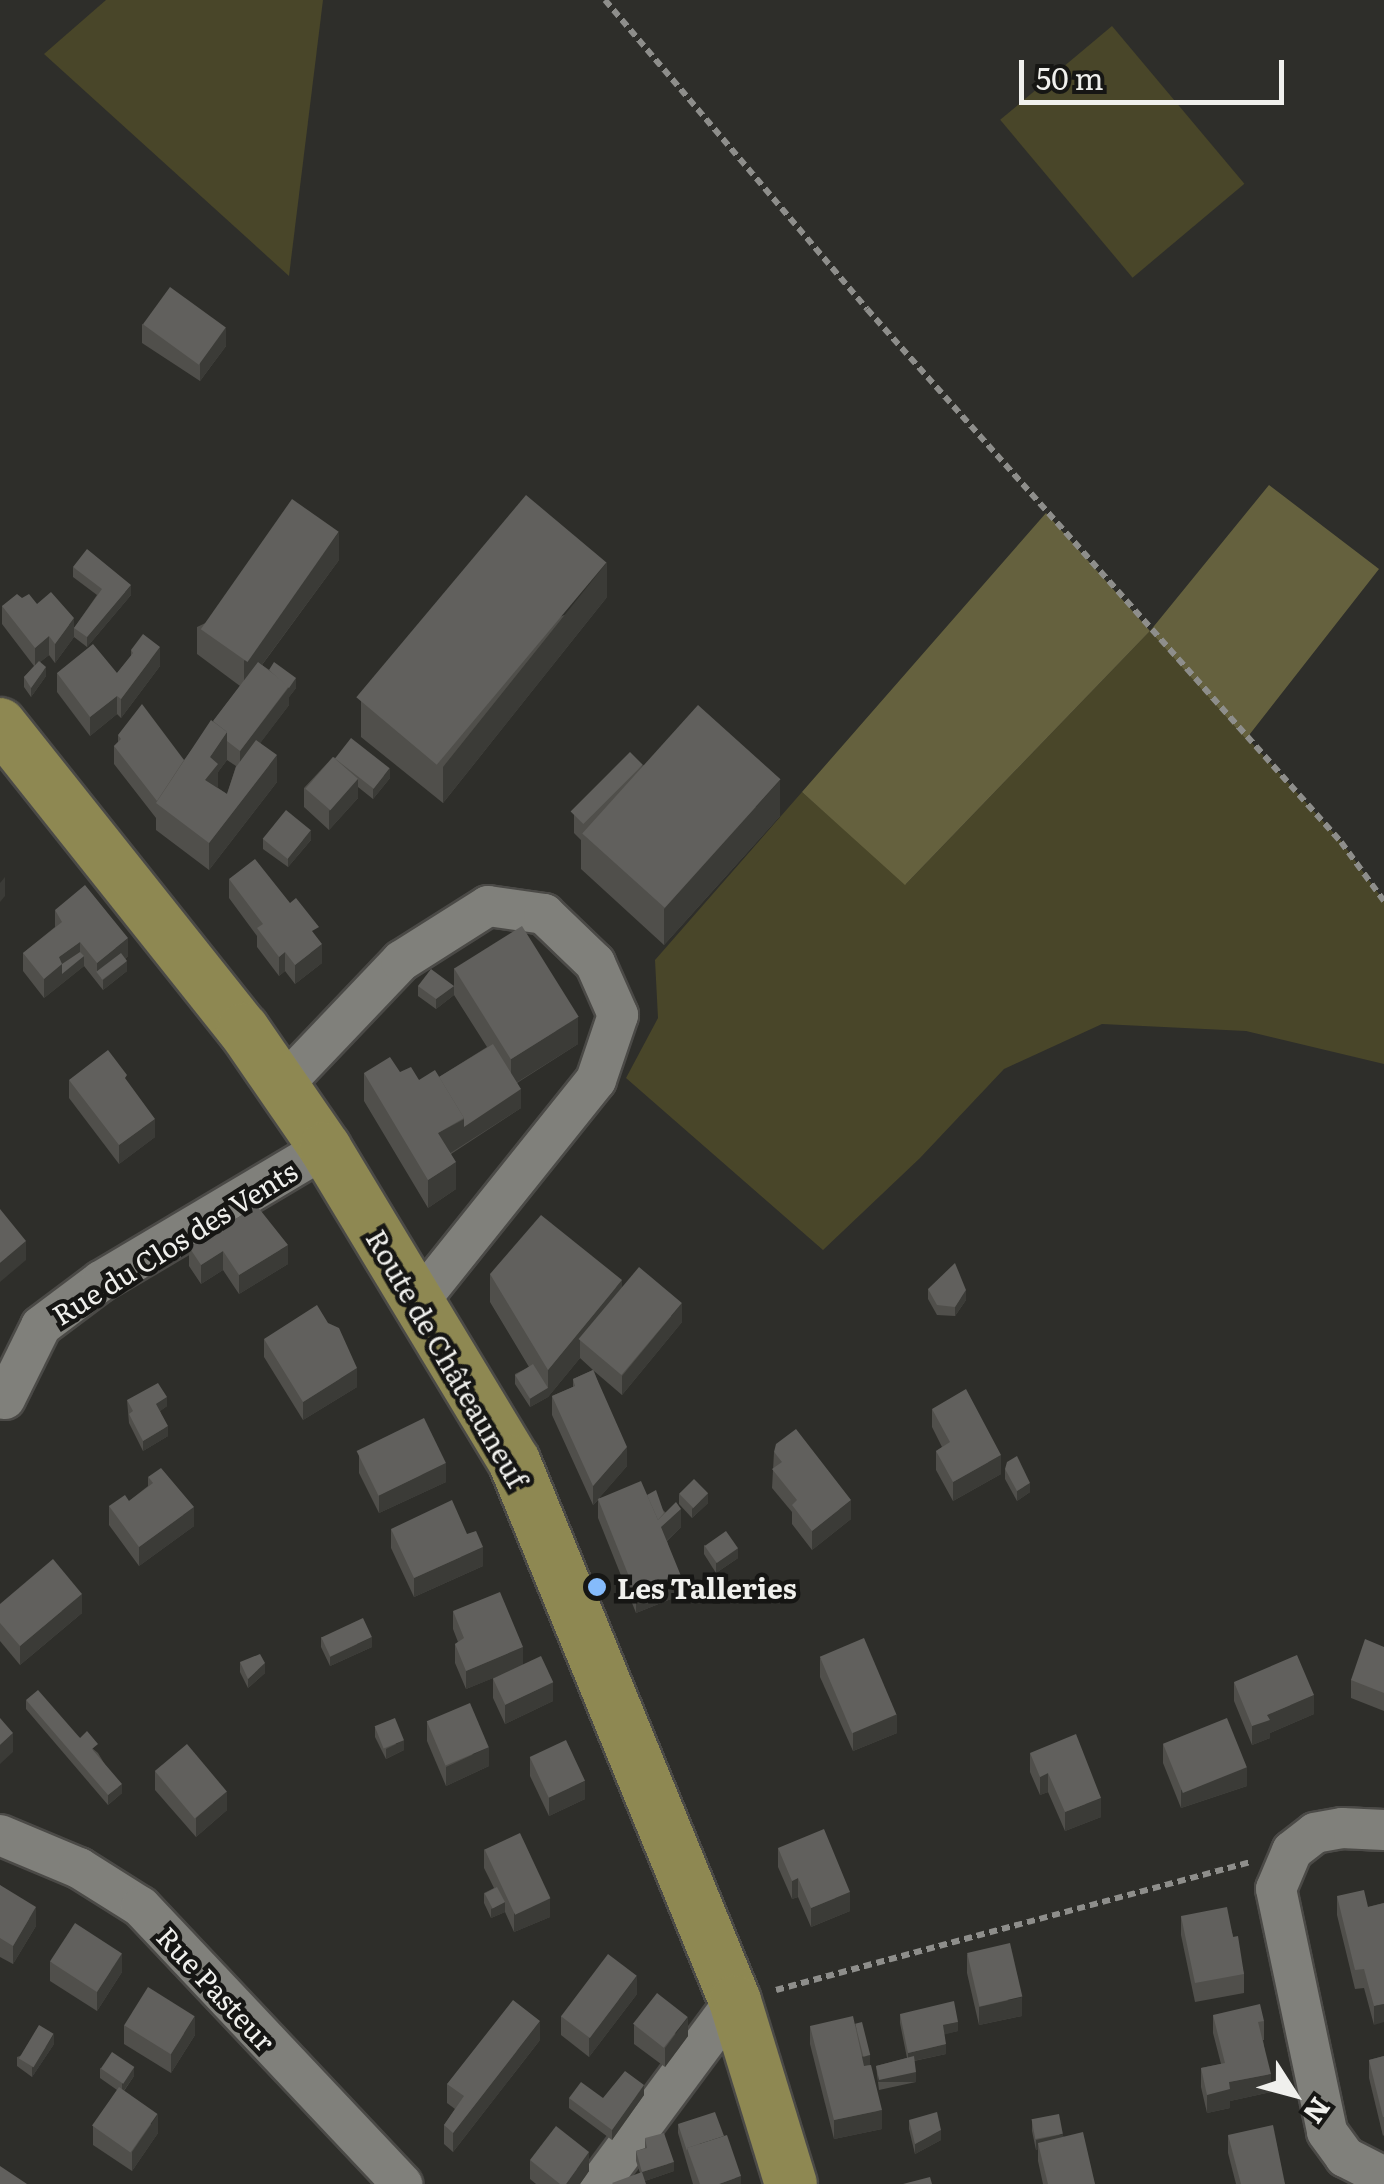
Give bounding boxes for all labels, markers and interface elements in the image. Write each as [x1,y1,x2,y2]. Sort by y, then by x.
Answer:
scale bar [1024,40,1289,102]
text: 50 m [1036,55,1104,99]
street label: Rue du Clos des Vents [45,1153,303,1331]
street label: Route de Châteauneuf [360,1223,536,1493]
place label: Les Talleries [617,1570,797,1604]
marker: Les Talleries [586,1576,608,1598]
street label: Rue Pasteur [151,1919,283,2057]
north arrow [1244,2044,1344,2144]
text: N [1294,2090,1342,2133]

